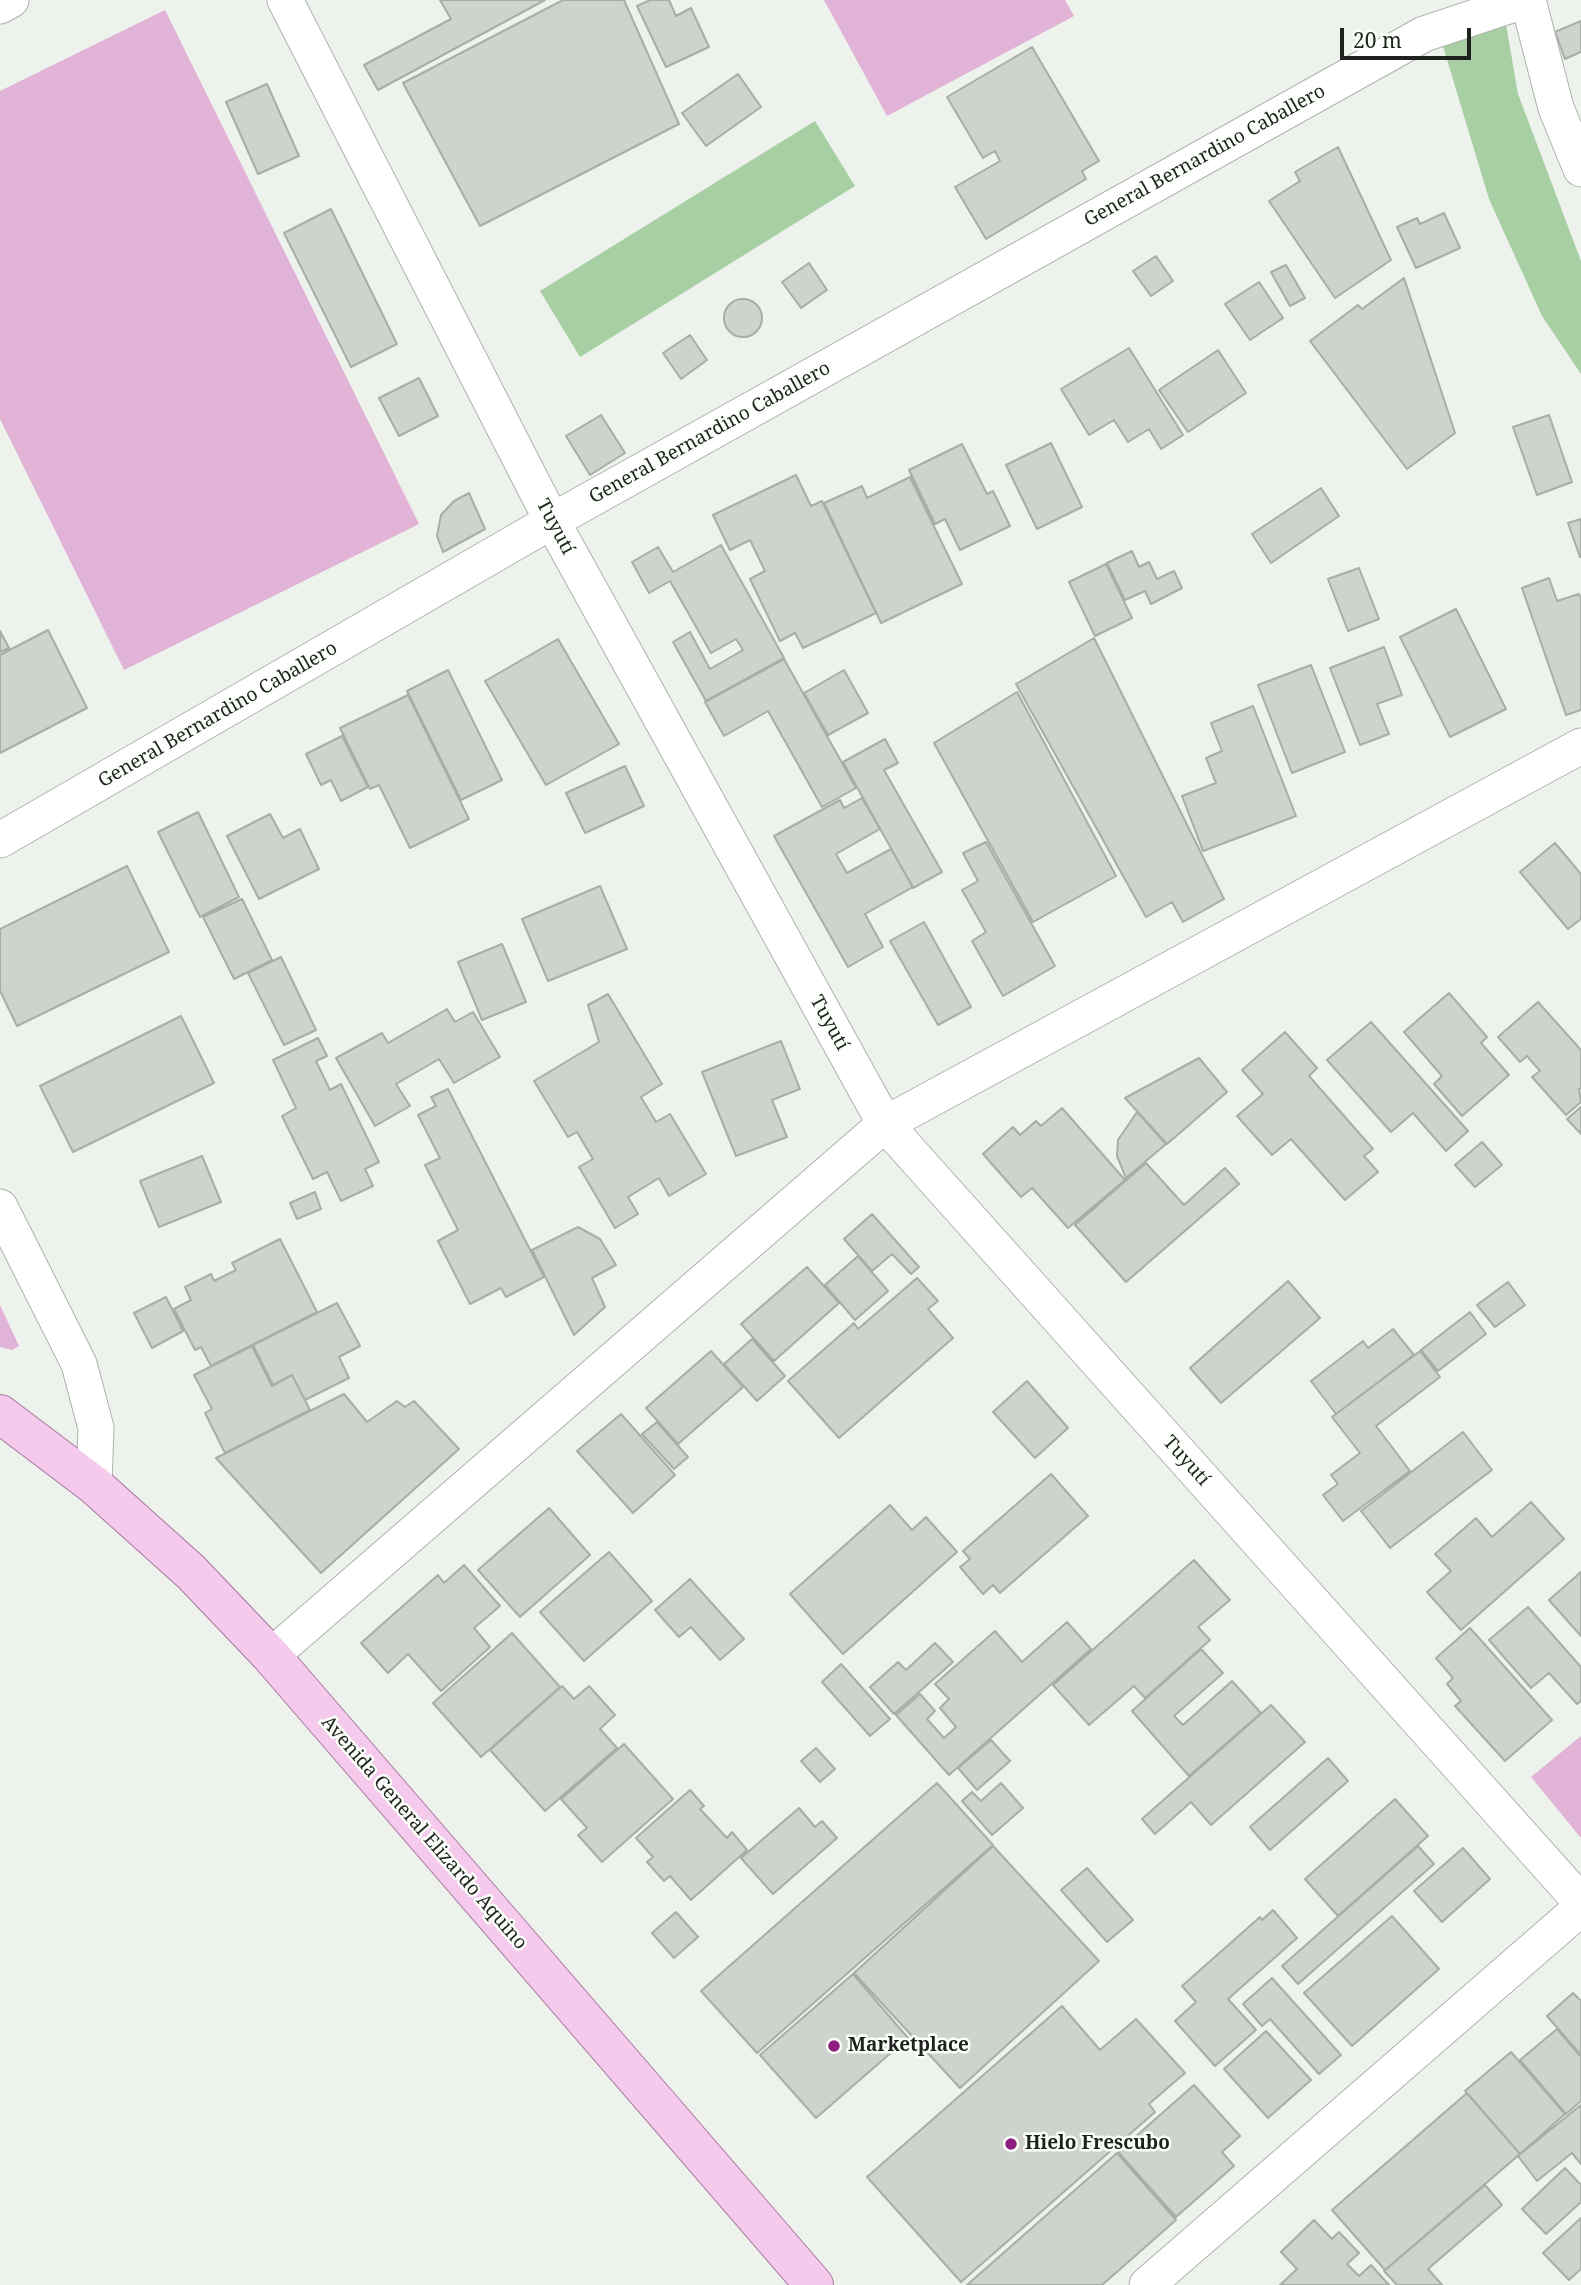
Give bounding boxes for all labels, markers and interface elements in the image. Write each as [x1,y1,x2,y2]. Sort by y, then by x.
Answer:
scale bar [1343,14,1474,58]
text: 20 m [1353,26,1402,54]
street label: General Bernardino Caballero [1080,80,1330,232]
street label: General Bernardino Caballero [585,357,835,509]
street label: Tuyutí [531,495,579,559]
street label: General Bernardino Caballero [94,637,342,793]
street label: Tuyutí [805,992,853,1054]
street label: Tuyutí [1158,1431,1214,1491]
street label: Avenida General Elizardo Aquino [316,1712,532,1954]
place label: Marketplace [848,2035,969,2057]
marker: Marketplace [826,2038,842,2054]
place label: Hielo Frescubo [1025,2133,1170,2155]
marker: Hielo Frescubo [1003,2136,1019,2152]

